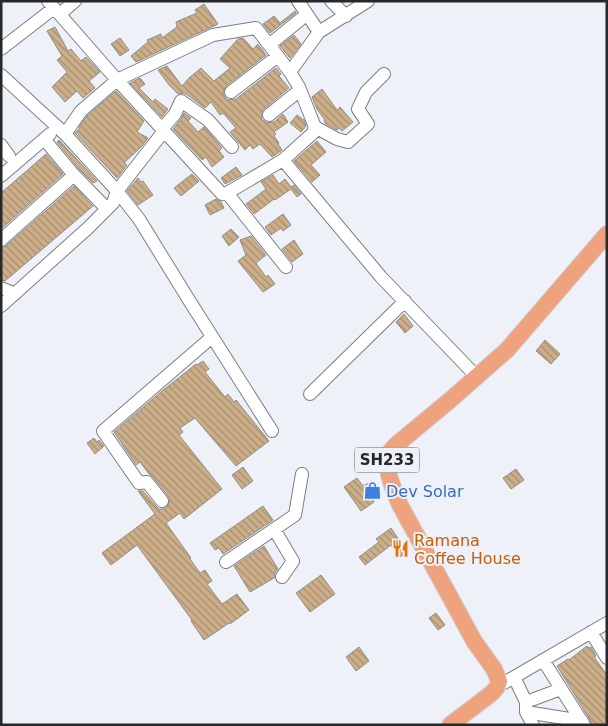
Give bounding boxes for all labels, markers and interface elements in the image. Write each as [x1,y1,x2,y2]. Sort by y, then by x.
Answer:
road number: SH233 [354,448,420,472]
shop icon: Dev Solar [362,481,382,501]
place label: Dev Solar [386,482,464,501]
place label: Ramana Coffee House [414,531,521,568]
restaurant icon: Ramana Coffee House [390,539,410,559]

